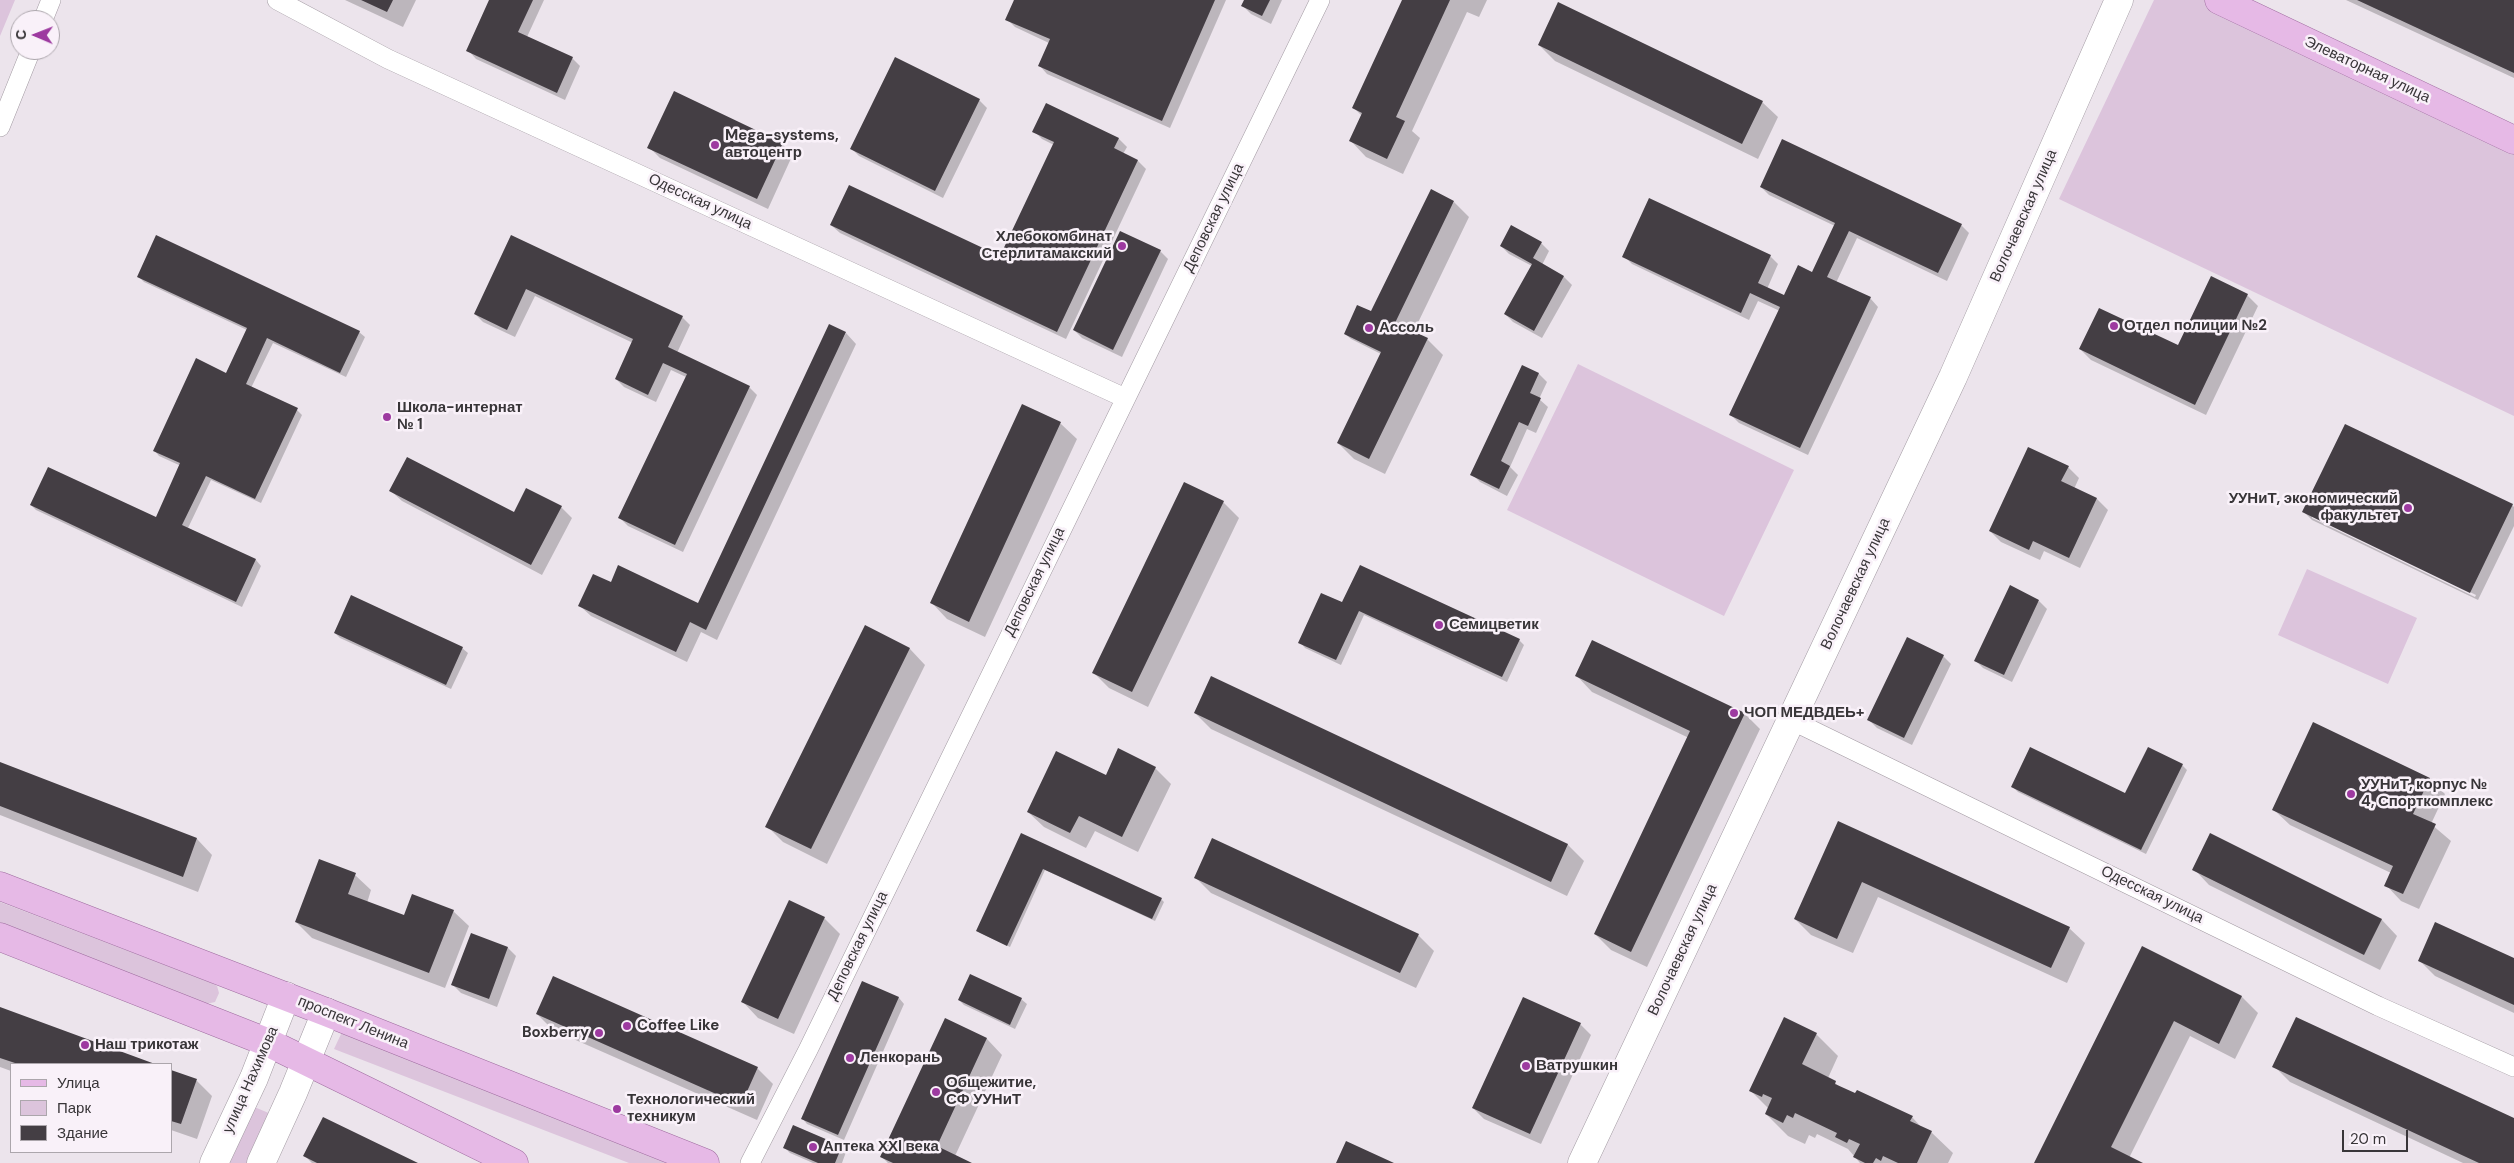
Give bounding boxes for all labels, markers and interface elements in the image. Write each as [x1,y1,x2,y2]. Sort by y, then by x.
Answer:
north arrow [10,10,60,60]
text: С [12,30,30,40]
street label: Элеваторная улица [2301,33,2433,107]
place label: Mega-systems, автоцентр [725,127,839,162]
marker: Mega-systems, автоцентр [709,139,721,151]
street label: Волочаевская улица [1987,147,2061,285]
street label: Деповская улица [1180,161,1248,275]
street label: Одесская улица [645,170,755,234]
place label: Хлебокомбинат Стерлитамакский [981,228,1112,263]
marker: Хлебокомбинат Стерлитамакский [1116,240,1128,252]
place label: Отдел полиции №2 [2124,317,2267,335]
place label: Ассоль [1379,319,1434,337]
marker: Отдел полиции №2 [2108,320,2120,332]
marker: Ассоль [1363,322,1375,334]
place label: Школа-интернат № 1 [397,399,523,434]
marker: Школа-интернат № 1 [381,411,393,423]
place label: УУНиТ, экономический факультет [2229,490,2398,525]
marker: УУНиТ, экономический факультет [2402,502,2414,514]
street label: Волочаевская улица [1818,515,1894,653]
street label: Деповская улица [1001,525,1069,639]
place label: Семицветик [1449,616,1539,634]
marker: Семицветик [1433,619,1445,631]
place label: ЧОП МЕДВДЕЬ+ [1744,704,1864,722]
marker: ЧОП МЕДВДЕЬ+ [1728,707,1740,719]
place label: УУНиТ, корпус № 4, Спорткомплекс [2361,776,2493,811]
marker: УУНиТ, корпус № 4, Спорткомплекс [2345,788,2357,800]
street label: Одесская улица [2098,862,2206,928]
street label: Волочаевская улица [1645,881,1721,1019]
street label: Деповская улица [824,889,892,1003]
street label: проспект Ленина [295,993,411,1053]
place label: Coffee Like [637,1017,719,1035]
marker: Coffee Like [621,1020,633,1032]
street label: улица Нахимова [219,1024,283,1136]
place label: Boxberry [522,1024,589,1042]
marker: Boxberry [593,1027,605,1039]
place label: Наш трикотаж [95,1036,198,1054]
marker: Наш трикотаж [79,1039,91,1051]
place label: Ленкорань [860,1049,940,1067]
marker: Ленкорань [844,1052,856,1064]
place label: Ватрушкин [1536,1057,1618,1075]
marker: Ватрушкин [1520,1060,1532,1072]
legend [10,1063,172,1153]
text: Улица [57,1073,100,1093]
place label: Общежитие, СФ УУНиТ [946,1074,1036,1109]
marker: Общежитие, СФ УУНиТ [930,1086,942,1098]
place label: Технологический техникум [627,1091,755,1126]
text: Парк [57,1098,91,1118]
marker: Технологический техникум [611,1103,623,1115]
scale bar [2344,1120,2410,1152]
text: Здание [57,1123,108,1143]
text: 20 m [2350,1129,2386,1149]
place label: Аптека ХХI века [823,1138,939,1156]
marker: Аптека ХХI века [807,1141,819,1153]

